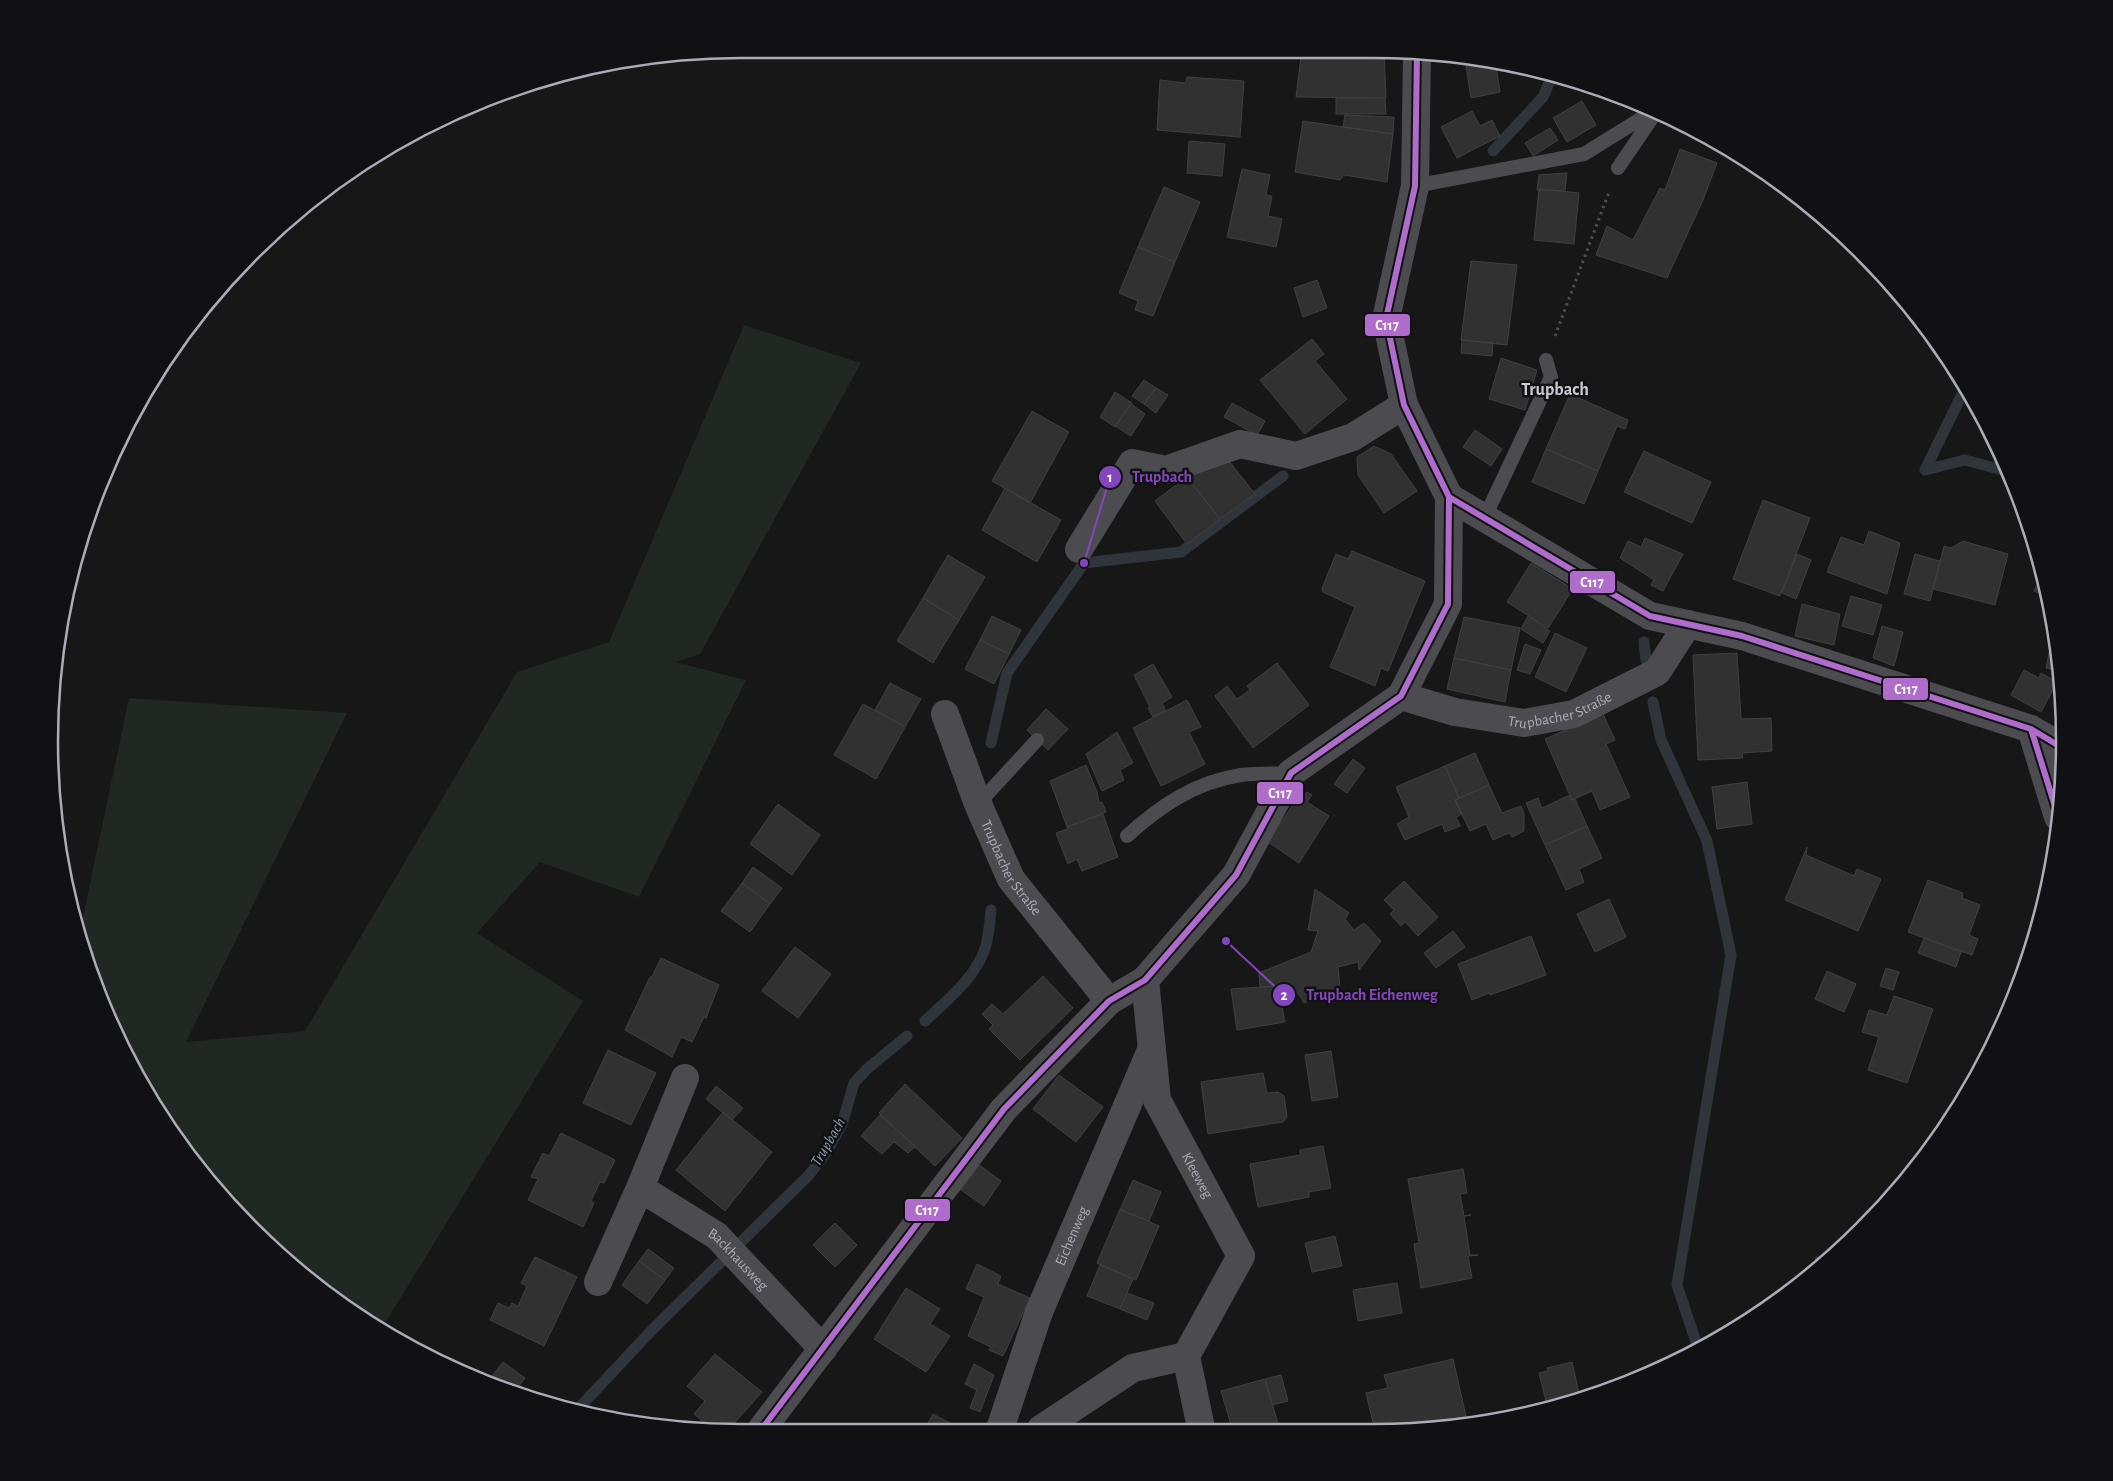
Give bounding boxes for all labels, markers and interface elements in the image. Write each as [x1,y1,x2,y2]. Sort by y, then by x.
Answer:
line badge: C117 [1364,313,1411,337]
text: C117 [1375,319,1399,333]
district label: Trupbach [1521,381,1589,399]
callout: Trupbach [1097,461,1202,492]
text: Trupbach [1132,469,1192,485]
text: 1 [1107,470,1113,485]
line badge: C117 [1569,570,1616,594]
text: C117 [1580,576,1604,590]
line badge: C117 [1882,677,1929,701]
text: C117 [1894,683,1918,697]
street label: Trupbacher Straße [1507,689,1614,731]
line badge: C117 [1256,781,1304,805]
text: C117 [1268,787,1292,801]
street label: Trupbacher Straße [978,818,1045,918]
callout: Trupbach Eichenweg [1271,979,1448,1010]
text: Trupbach Eichenweg [1306,987,1439,1003]
text: 2 [1280,988,1288,1003]
water label: Trupbach [808,1115,849,1170]
street label: Kleeweg [1179,1150,1216,1201]
line badge: C117 [904,1198,951,1222]
text: C117 [915,1204,939,1218]
street label: Eichenweg [1052,1204,1091,1268]
street label: Backhausweg [706,1225,772,1293]

